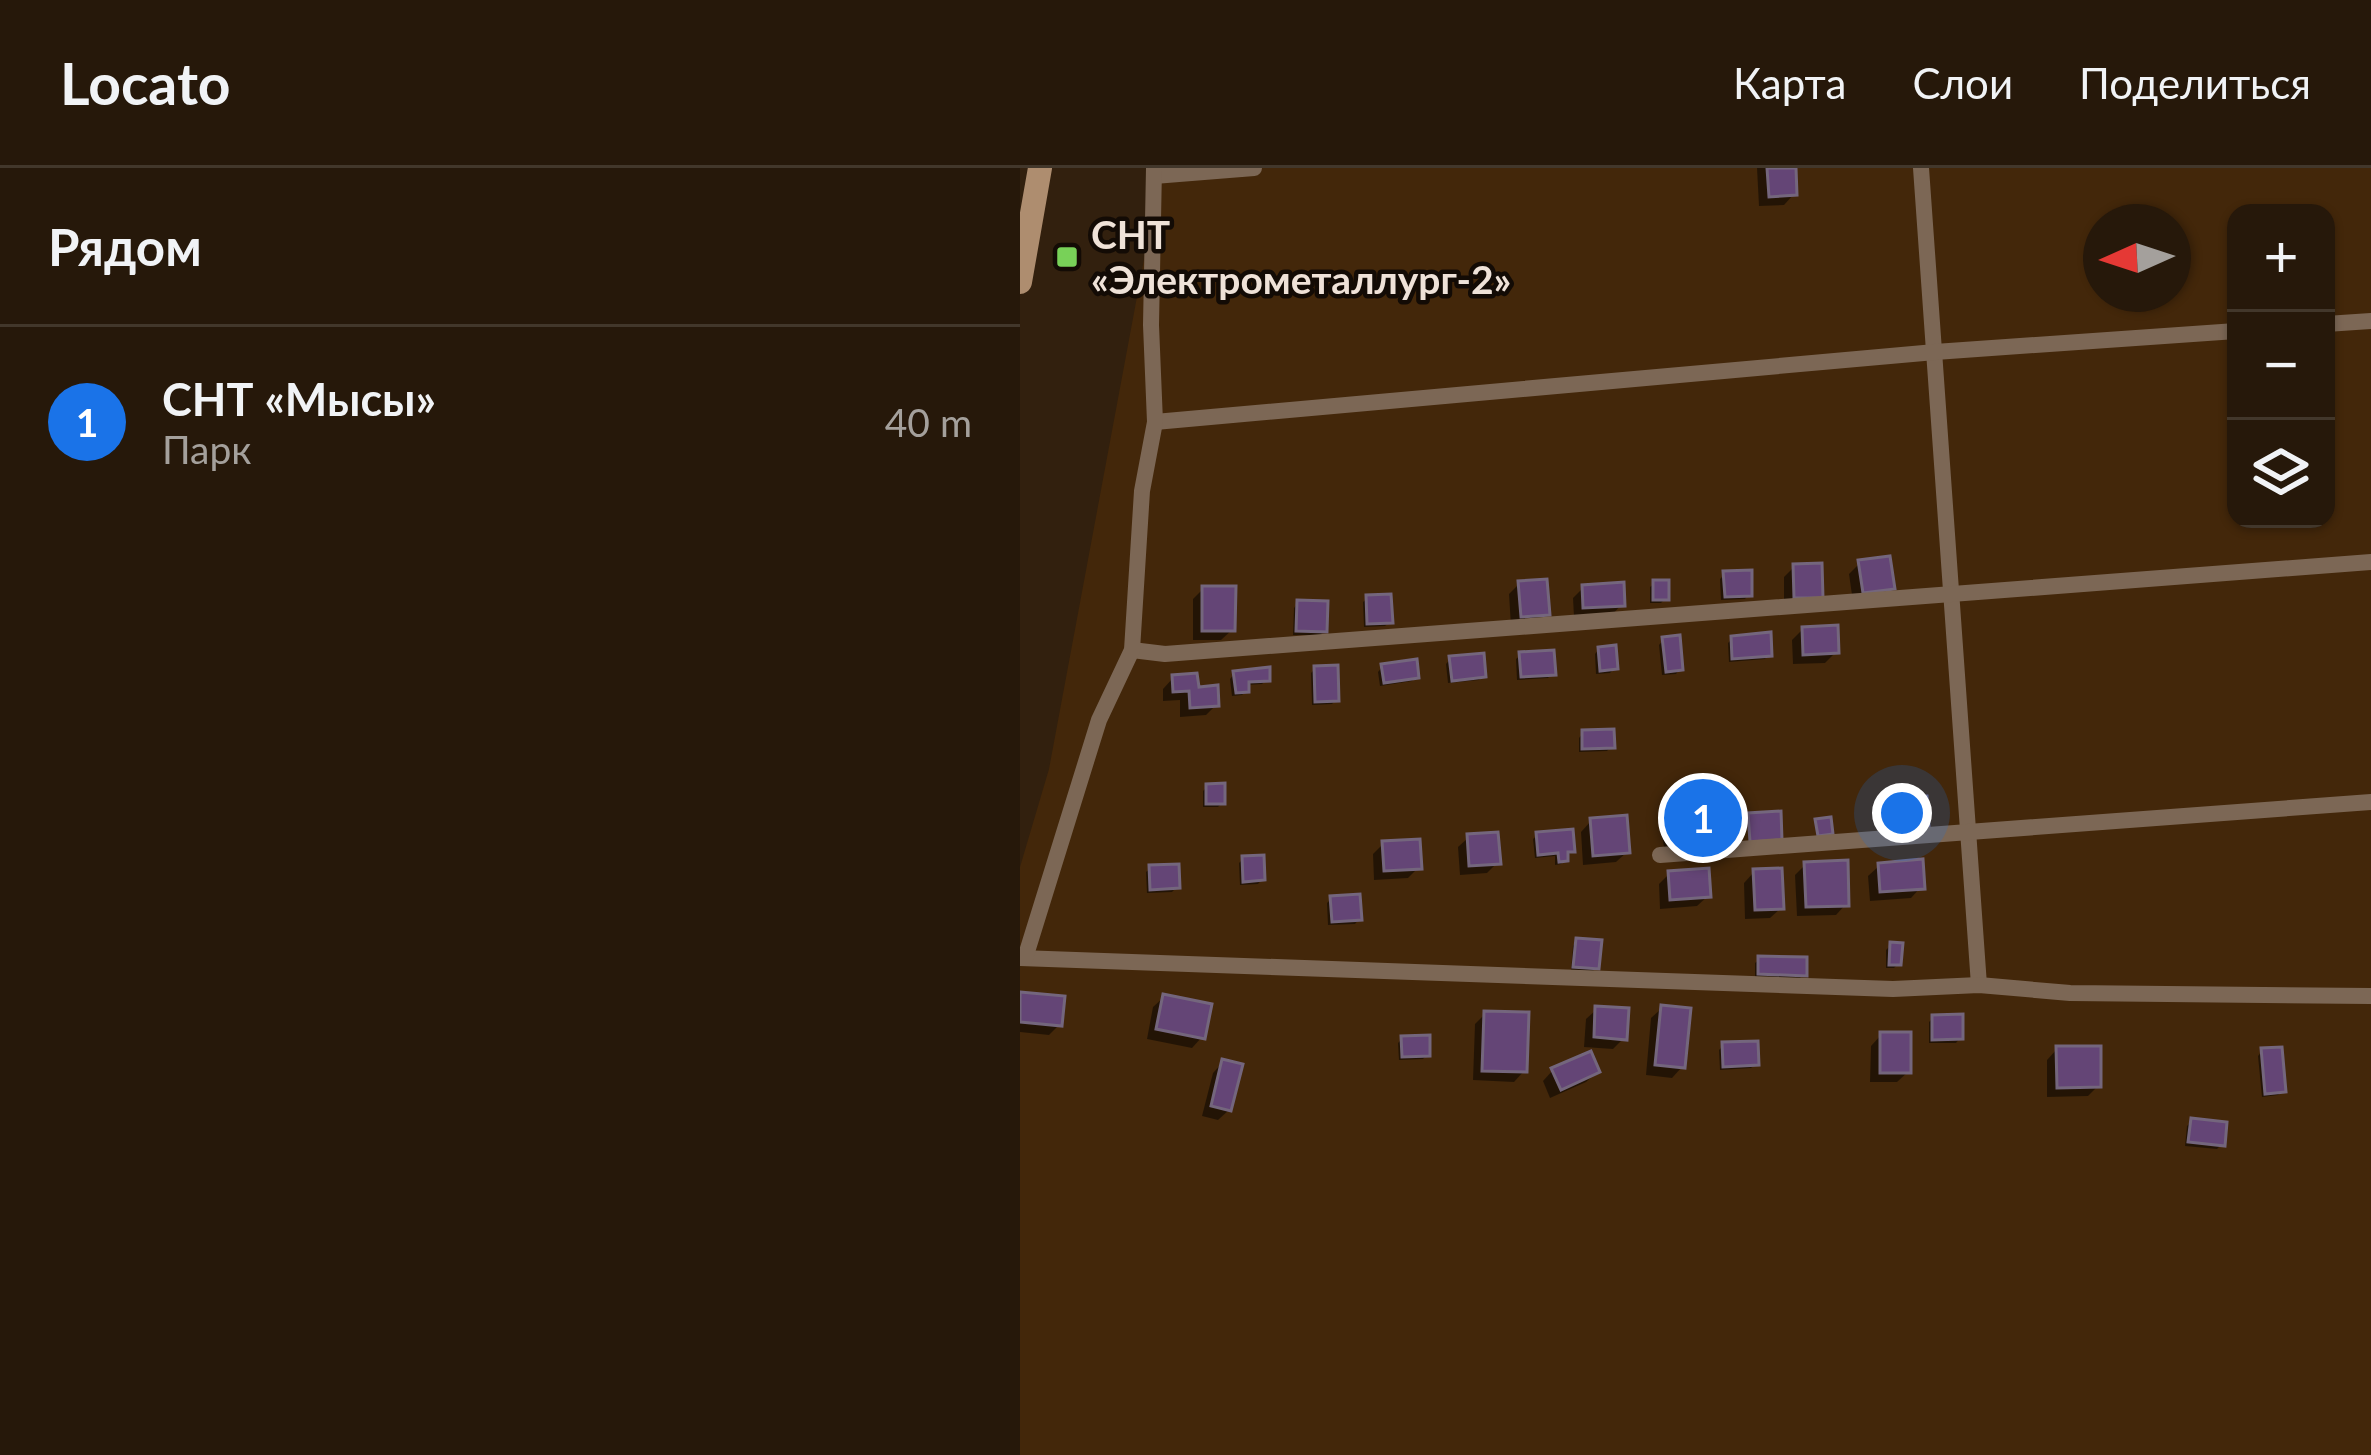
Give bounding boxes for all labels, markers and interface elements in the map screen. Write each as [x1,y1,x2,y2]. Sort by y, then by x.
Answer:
text: Locato [60,49,231,117]
text: Карта [1733,58,1846,108]
text: Слои [1912,58,2013,108]
text: Поделиться [2079,58,2311,108]
north arrow [2083,204,2191,312]
map controls [2227,204,2335,528]
button: + [2227,204,2335,312]
place label: СНТ «Электрометаллург-2» [1091,211,1511,302]
text: Рядом [48,216,202,277]
marker: СНТ «Электрометаллург-2» [1054,244,1080,270]
button: − [2227,312,2335,420]
text: СНТ «Мысы» [162,372,436,426]
text: 1 [76,399,98,445]
text: 40 m [885,399,972,445]
button: layers [2227,420,2335,528]
text: Парк [162,426,252,472]
pin: 1 [1664,773,1742,863]
your location [1872,783,1932,843]

